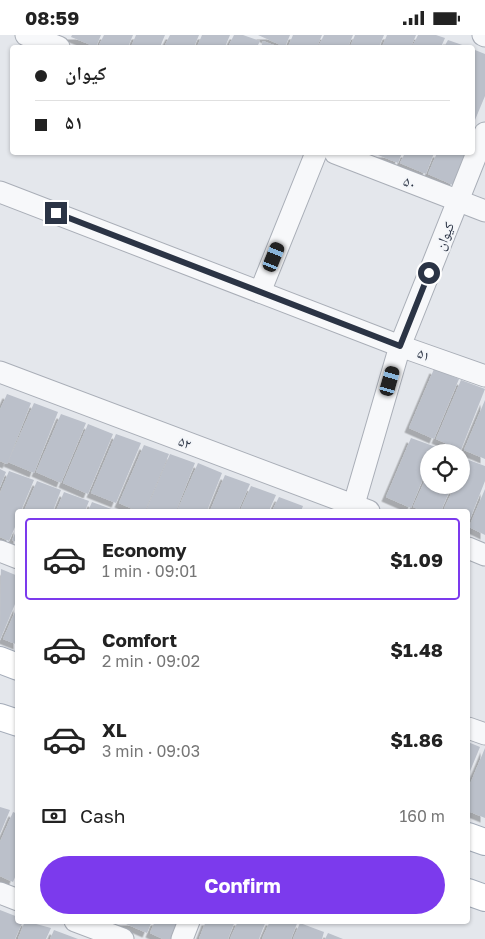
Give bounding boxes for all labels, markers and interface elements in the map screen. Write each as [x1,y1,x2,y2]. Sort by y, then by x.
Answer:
text: 08:59 [25,6,79,29]
text: کیوان [65,61,106,84]
text: ۵۱ [65,110,84,133]
street label: ۵۰ [401,172,419,192]
route end [45,202,67,224]
street label: کیوان [431,219,458,253]
car [261,240,286,274]
route start [418,262,440,284]
street label: ۵۱ [415,344,433,364]
car [378,365,401,397]
street label: ۵۲ [176,432,194,452]
map controls [420,444,470,494]
button: locate [420,444,470,494]
icon: car [42,537,87,582]
text: Economy [102,538,187,561]
text: $1.09 [390,548,443,571]
text: 1 min · 09:01 [102,561,197,581]
icon: car [42,627,87,672]
text: Comfort [102,628,177,651]
text: $1.48 [390,638,443,661]
text: 2 min · 09:02 [102,651,200,671]
icon: car [42,717,87,762]
text: XL [102,718,127,741]
text: $1.86 [390,728,443,751]
text: 3 min · 09:03 [102,741,200,761]
icon: cash [40,802,68,830]
text: Cash [80,804,125,827]
text: 160 m [399,806,445,826]
button: Confirm [40,856,445,914]

